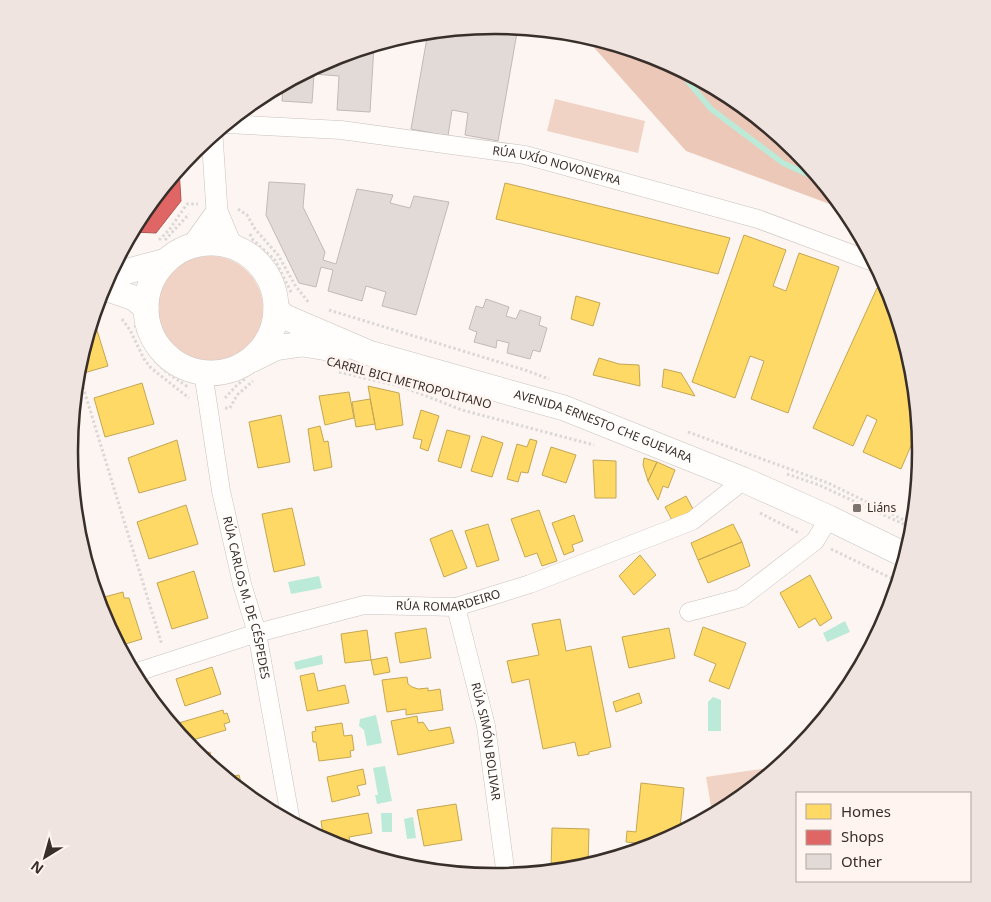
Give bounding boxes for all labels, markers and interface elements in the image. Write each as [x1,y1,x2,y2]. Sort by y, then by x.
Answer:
street label: RÚA UXÍO NOVONEYRA [491,142,623,189]
street label: CARRIL BICI METROPOLITANO [325,352,494,413]
street label: AVENIDA ERNESTO CHE GUEVARA [512,385,695,467]
place label: Liáns [867,499,897,516]
marker: Liáns [851,502,863,514]
street label: RÚA CARLOS M. DE CÉSPEDES [219,514,274,681]
street label: RÚA ROMARDEIRO [396,585,502,615]
street label: RÚA SIMÓN BOLIVAR [467,681,505,802]
legend [796,792,971,882]
text: Homes [841,801,891,821]
text: Shops [841,826,884,846]
north arrow [20,832,70,882]
text: Other [841,851,882,871]
text: N [27,857,47,879]

